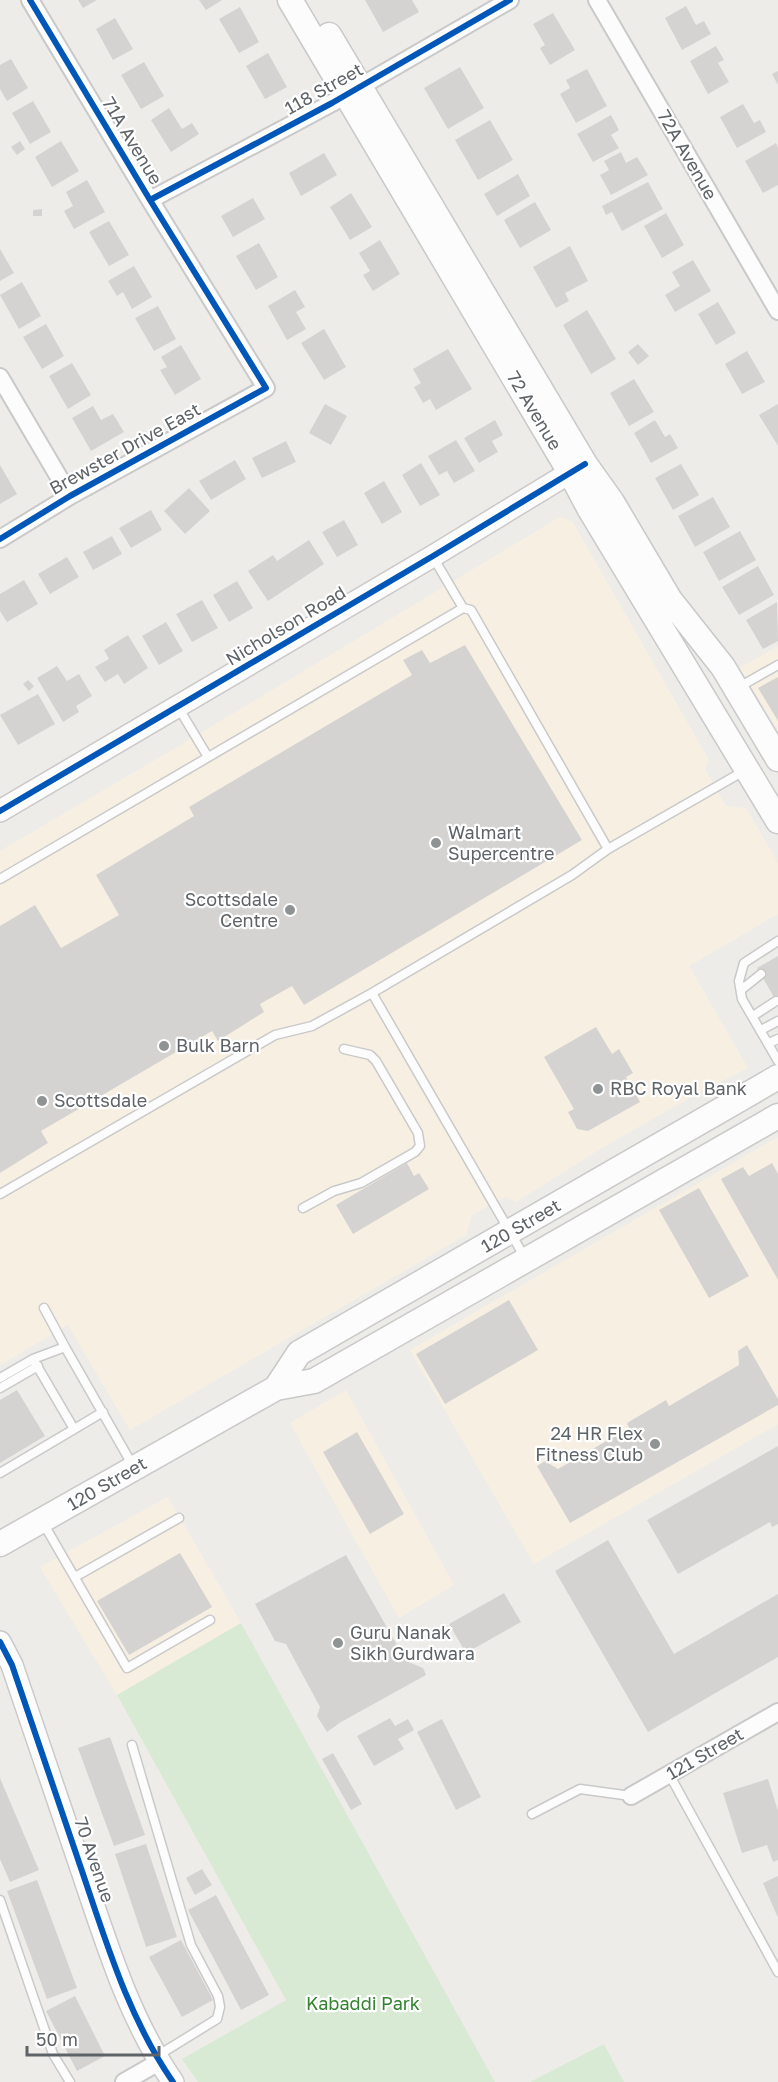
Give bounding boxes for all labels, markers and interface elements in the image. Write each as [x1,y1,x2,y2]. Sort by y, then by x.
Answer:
street label: 118 Street [280,58,367,119]
street label: 71A Avenue [98,93,168,188]
street label: 72A Avenue [653,106,722,203]
street label: 72 Avenue [503,367,567,454]
street label: Brewster Drive East [45,397,204,499]
street label: Nicholson Road [222,581,349,670]
place label: Walmart Supercentre [448,821,554,864]
marker: Walmart Supercentre [429,836,443,850]
place label: Scottsdale Centre [185,888,278,931]
marker: Scottsdale Centre [283,903,297,917]
place label: Bulk Barn [176,1034,260,1056]
marker: Bulk Barn [157,1039,171,1053]
place label: RBC Royal Bank [610,1077,747,1099]
marker: RBC Royal Bank [591,1082,605,1096]
place label: Scottsdale [54,1089,147,1111]
marker: Scottsdale [35,1094,49,1108]
street label: 120 Street [477,1194,564,1257]
place label: 24 HR Flex Fitness Club [535,1422,643,1465]
marker: 24 HR Flex Fitness Club [648,1437,662,1451]
street label: 120 Street [63,1452,150,1515]
place label: Guru Nanak Sikh Gurdwara [350,1621,475,1664]
marker: Guru Nanak Sikh Gurdwara [331,1636,345,1650]
street label: 121 Street [662,1722,747,1784]
street label: 70 Avenue [70,1814,120,1905]
park label: Kabaddi Park [306,1992,420,2014]
scale bar [27,2019,159,2057]
text: 50 m [36,2028,78,2050]

